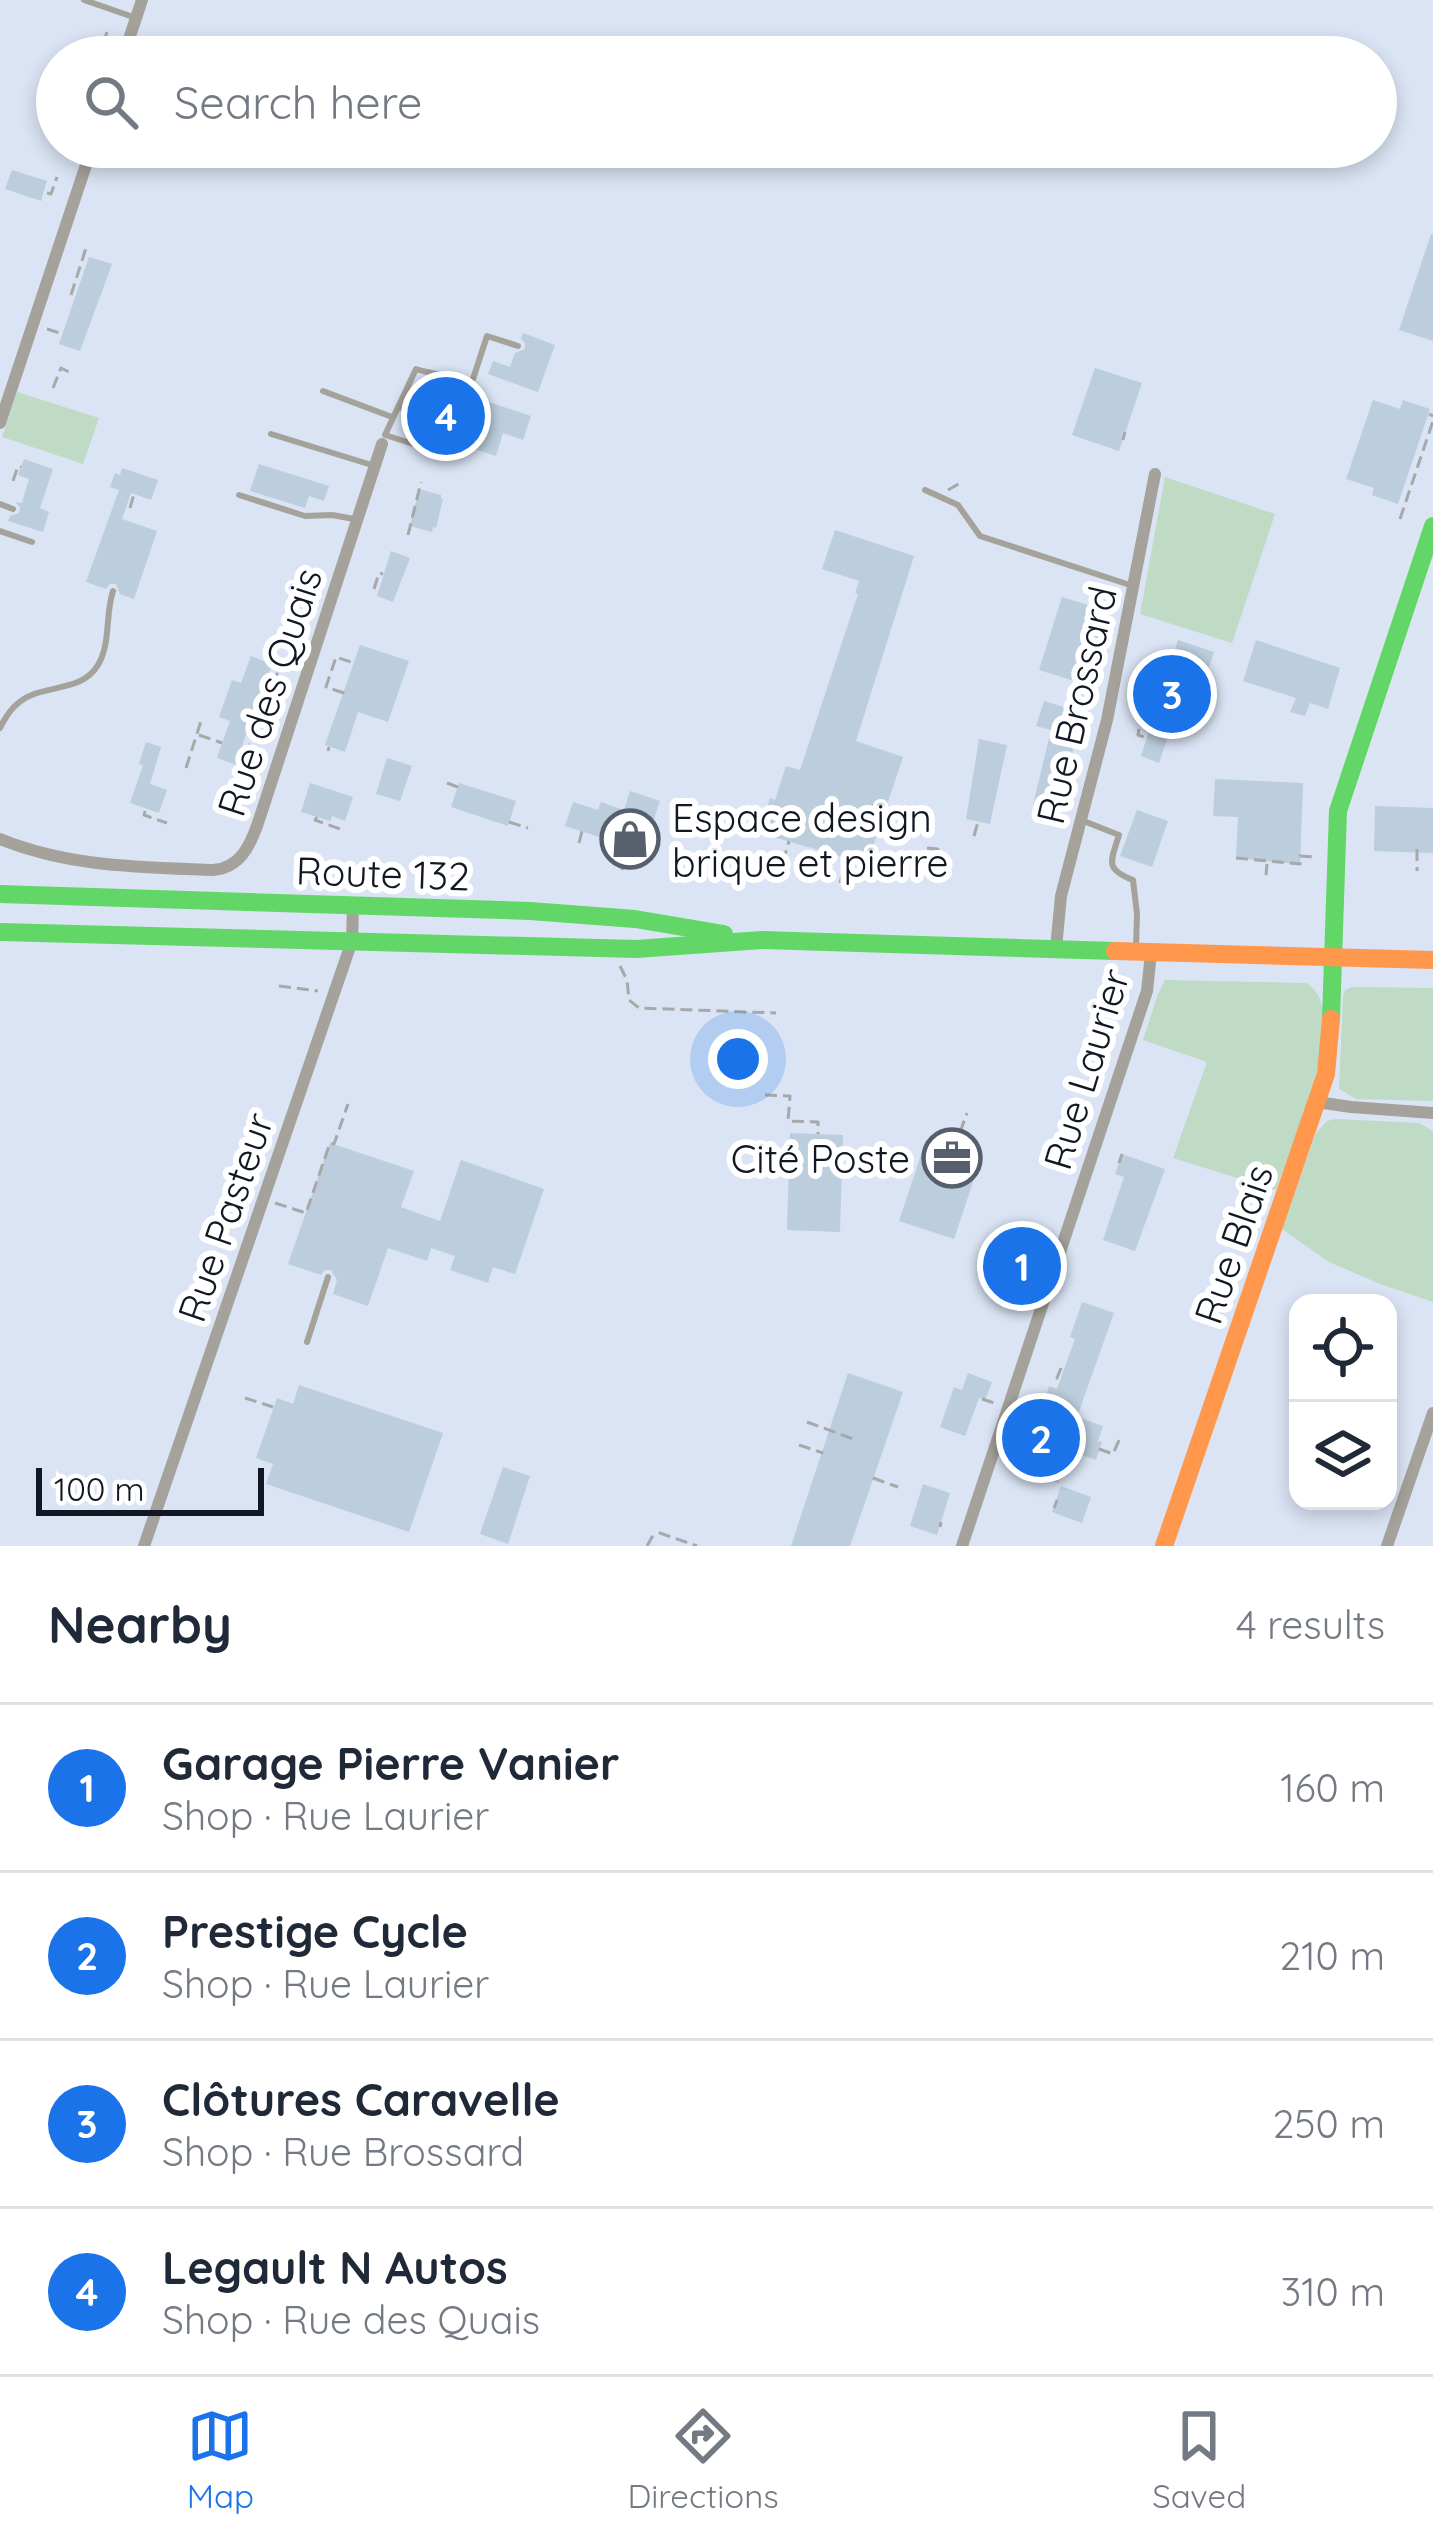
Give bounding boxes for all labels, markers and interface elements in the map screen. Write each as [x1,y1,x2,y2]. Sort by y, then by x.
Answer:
search box [36,36,1397,168]
icon: search [78,69,144,135]
text: Search here [174,74,422,130]
pin: 4 [407,371,485,461]
street label: Rue des Quais [206,562,332,822]
street label: Rue Brossard [1025,582,1127,828]
pin: 3 [1133,649,1211,739]
place label: Espace design brique et pierre [672,793,949,887]
shop icon: Espace design brique et pierre [599,808,661,870]
street label: Route 132 [295,845,471,901]
street label: Rue Laurier [1032,963,1140,1175]
your location [708,1029,768,1089]
street label: Rue Pasteur [166,1106,284,1328]
office icon: Cité Poste [921,1127,983,1189]
place label: Cité Poste [731,1134,910,1183]
street label: Rue Blais [1183,1158,1283,1330]
pin: 1 [983,1221,1061,1311]
map controls [1289,1294,1397,1510]
button: locate [1289,1294,1397,1402]
pin: 2 [1002,1393,1080,1483]
button: layers [1289,1402,1397,1510]
scale bar [36,1462,264,1515]
text: 100 m [54,1468,145,1509]
text: Nearby [48,1592,232,1656]
text: 4 results [1236,1600,1385,1649]
text: Garage Pierre Vanier [162,1735,620,1791]
text: 1 [79,1763,95,1812]
text: 160 m [1280,1763,1385,1812]
text: Shop · Rue Laurier [162,1791,489,1840]
text: Prestige Cycle [162,1903,468,1959]
text: 2 [76,1931,98,1980]
text: 210 m [1280,1931,1385,1980]
text: Shop · Rue Laurier [162,1959,489,2008]
text: Clôtures Caravelle [162,2071,560,2127]
text: 3 [77,2099,97,2148]
text: 250 m [1273,2099,1385,2148]
text: Shop · Rue Brossard [162,2127,524,2176]
text: Legault N Autos [162,2239,508,2295]
text: 4 [76,2267,98,2316]
text: 310 m [1281,2267,1385,2316]
text: Shop · Rue des Quais [162,2295,540,2344]
tab: Map [187,2403,254,2516]
tab: Directions [627,2403,779,2516]
tab: Saved [1152,2403,1246,2516]

